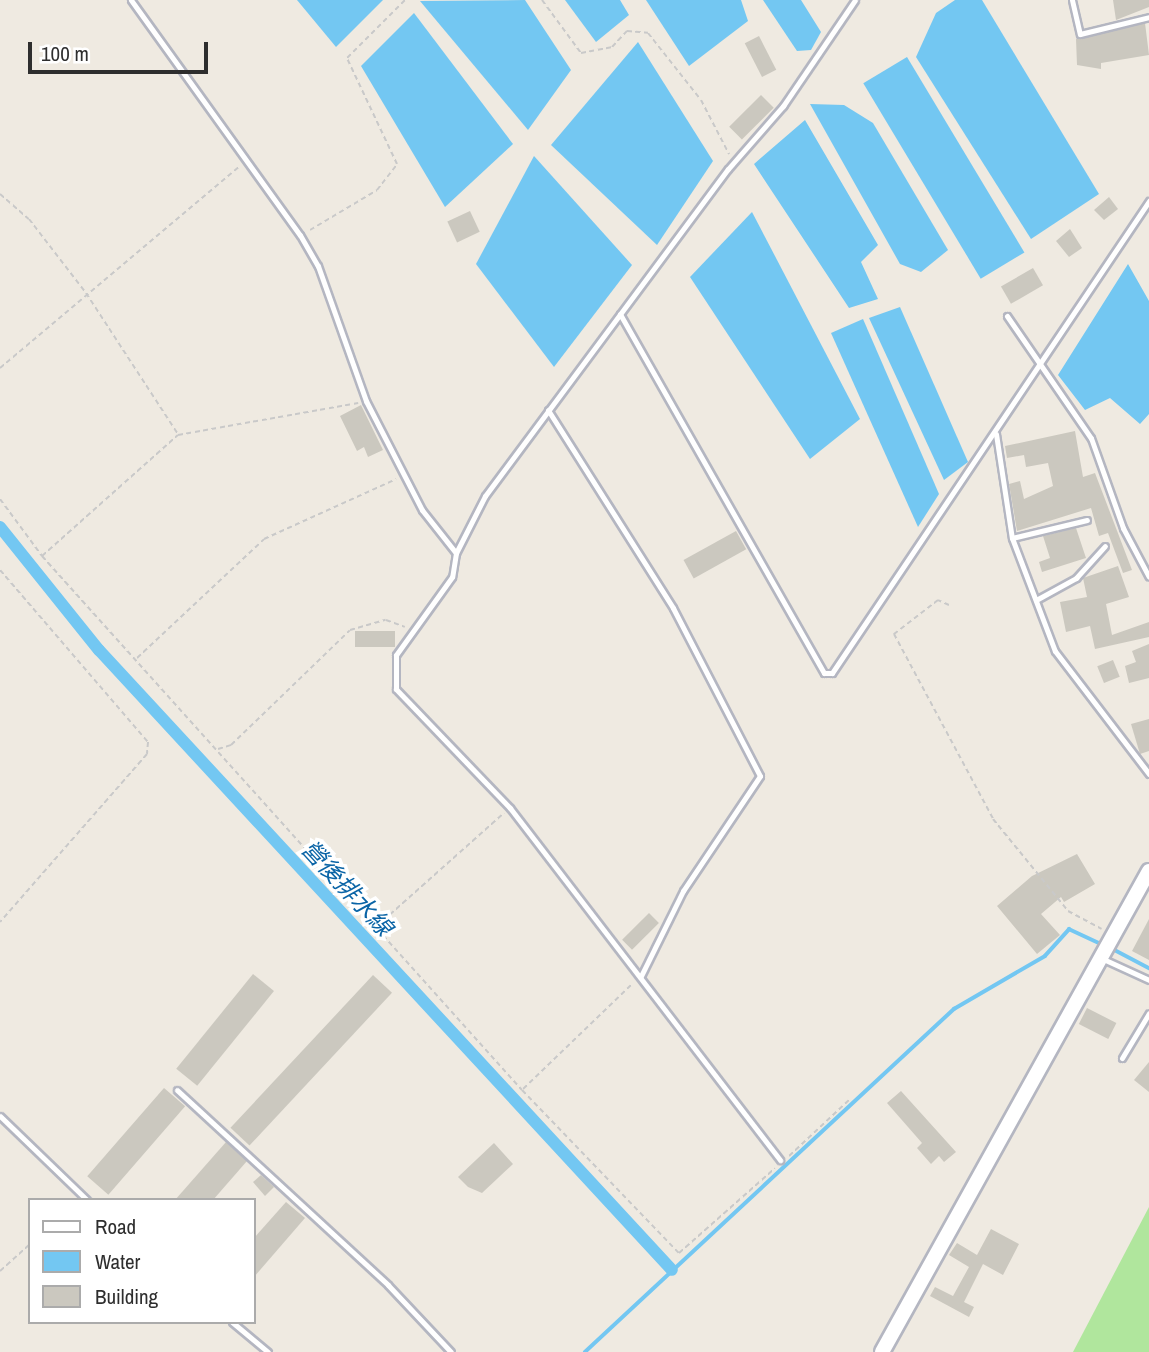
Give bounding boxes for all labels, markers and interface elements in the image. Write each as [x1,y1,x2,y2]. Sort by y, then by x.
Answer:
scale bar [32,28,212,72]
text: 100 m [41,39,89,68]
water label: 營後排水線 [296,834,398,942]
legend [28,1198,256,1324]
text: Road [95,1212,136,1241]
text: Water [95,1247,140,1276]
text: Building [95,1282,158,1311]

